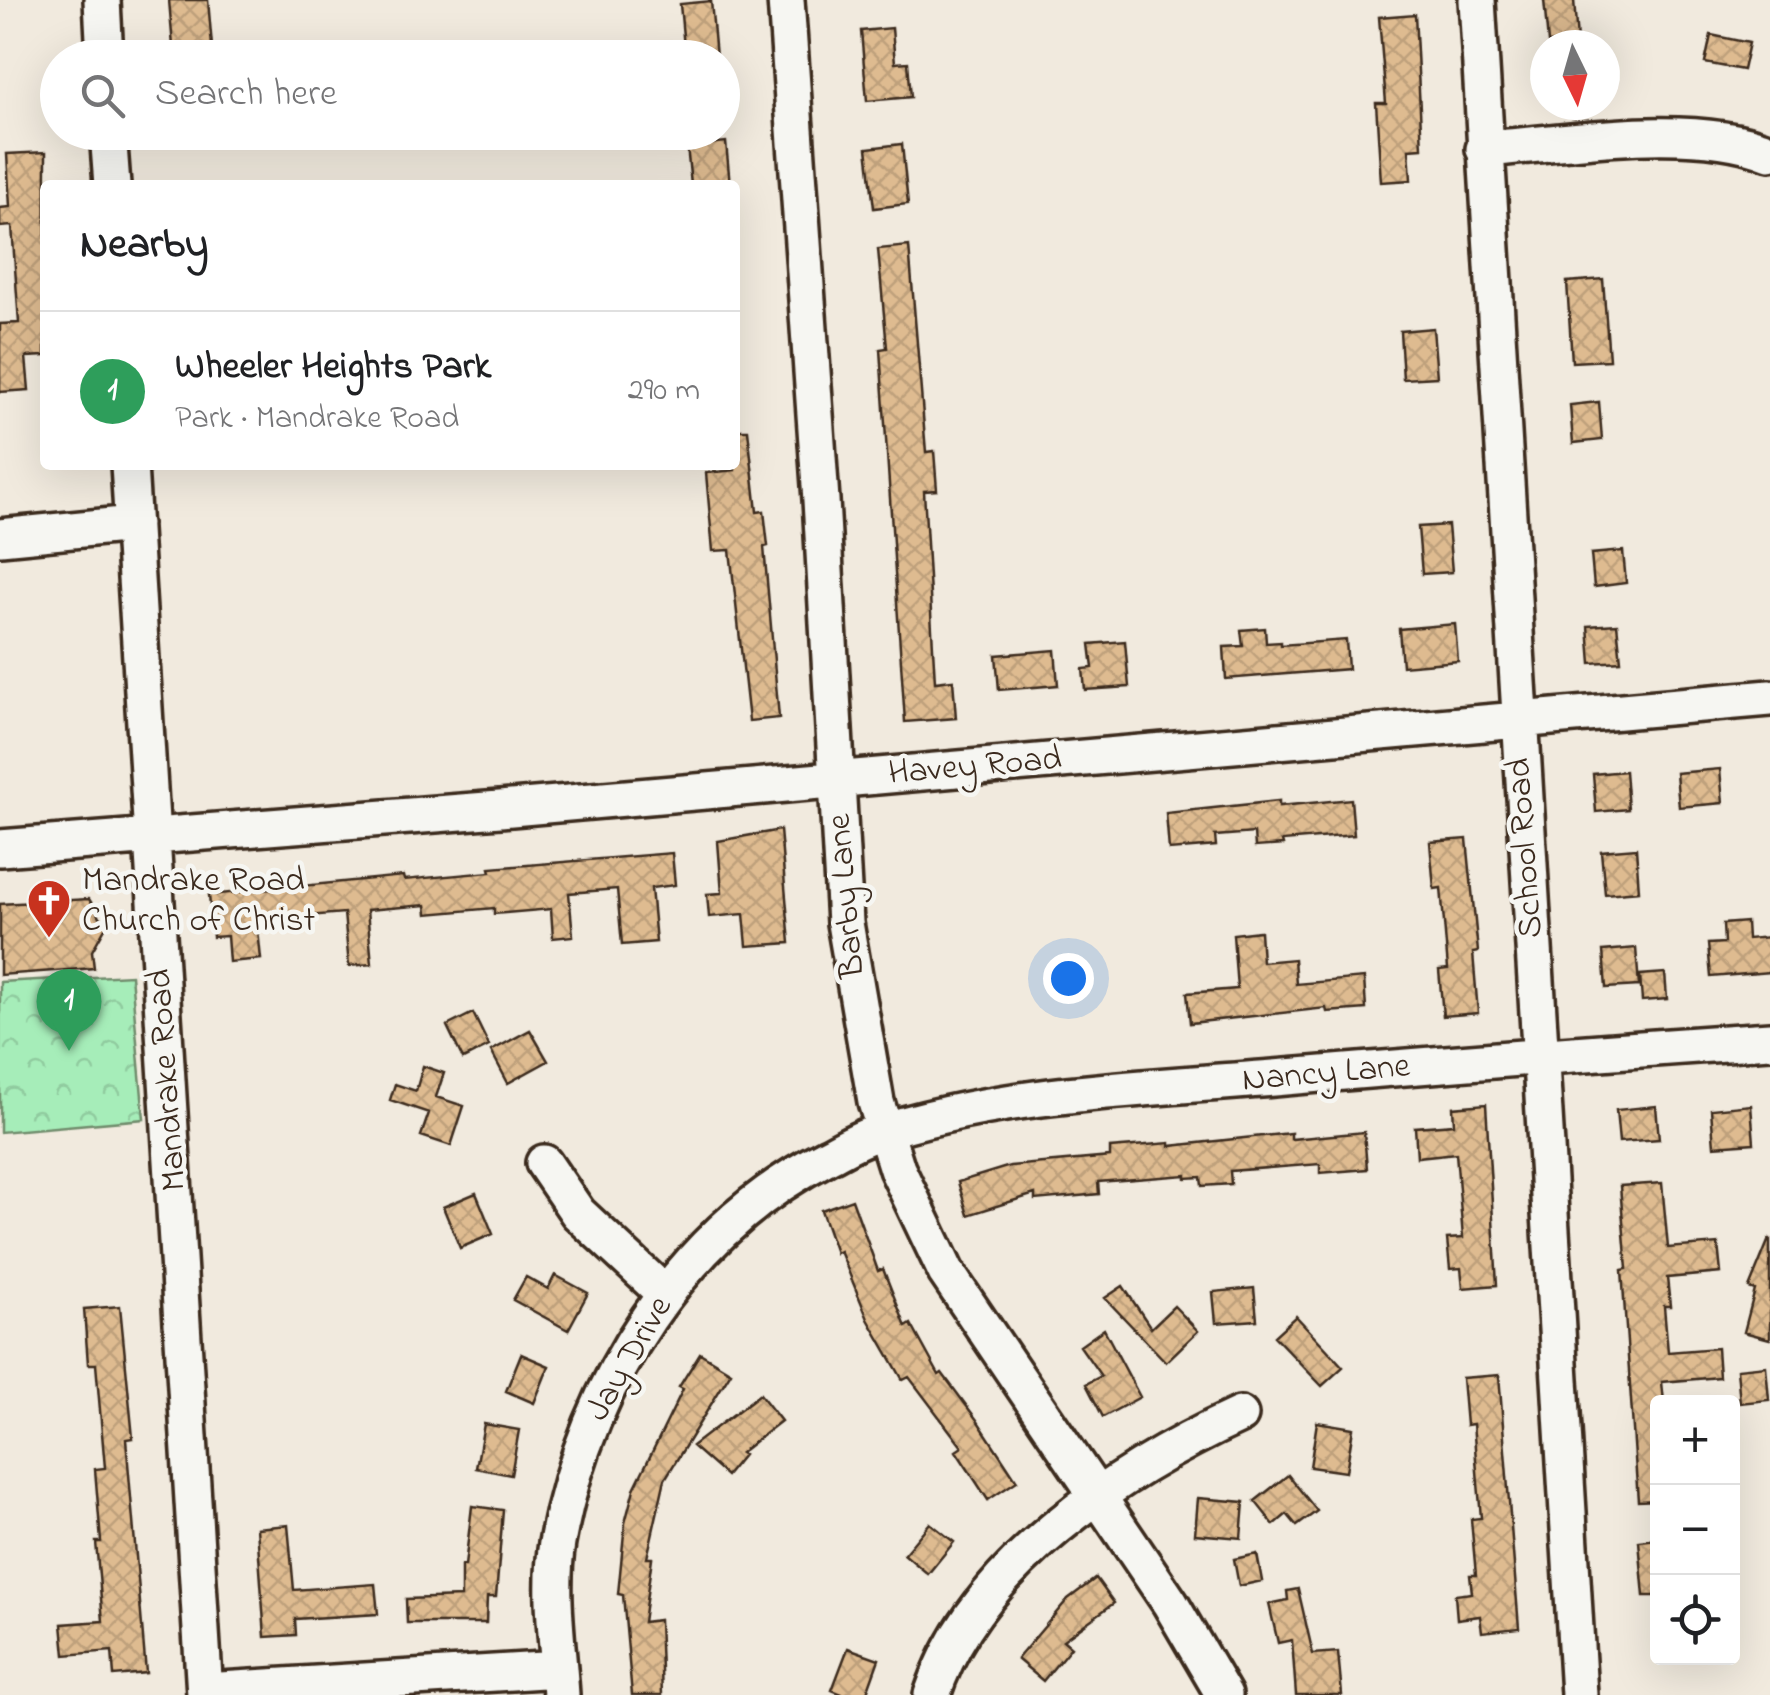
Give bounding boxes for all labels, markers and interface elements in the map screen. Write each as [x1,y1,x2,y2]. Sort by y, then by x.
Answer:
north arrow [1530,30,1620,120]
search box [40,40,740,150]
text: Search here [155,67,337,123]
icon: search [75,68,130,123]
text: Nearby [80,215,208,276]
text: Wheeler Heights Park [175,340,491,396]
text: 1 [107,368,118,415]
text: 290 m [628,368,700,415]
text: Park · Mandrake Road [175,396,459,443]
street label: Havey Road [886,734,1064,800]
street label: School Road [1494,756,1558,940]
street label: Barby Lane [814,811,880,981]
place label: Mandrake Road Church of Christ [82,856,316,947]
church icon: Mandrake Road Church of Christ [26,878,72,939]
your location [1043,953,1094,1004]
street label: Mandrake Road [135,967,201,1193]
pin: 1 [36,968,102,1051]
street label: Nancy Lane [1240,1041,1412,1107]
street label: Jay Drive [574,1287,687,1431]
map controls [1650,1395,1740,1665]
button: + [1650,1395,1740,1485]
button: − [1650,1485,1740,1575]
button: locate [1650,1575,1740,1665]

